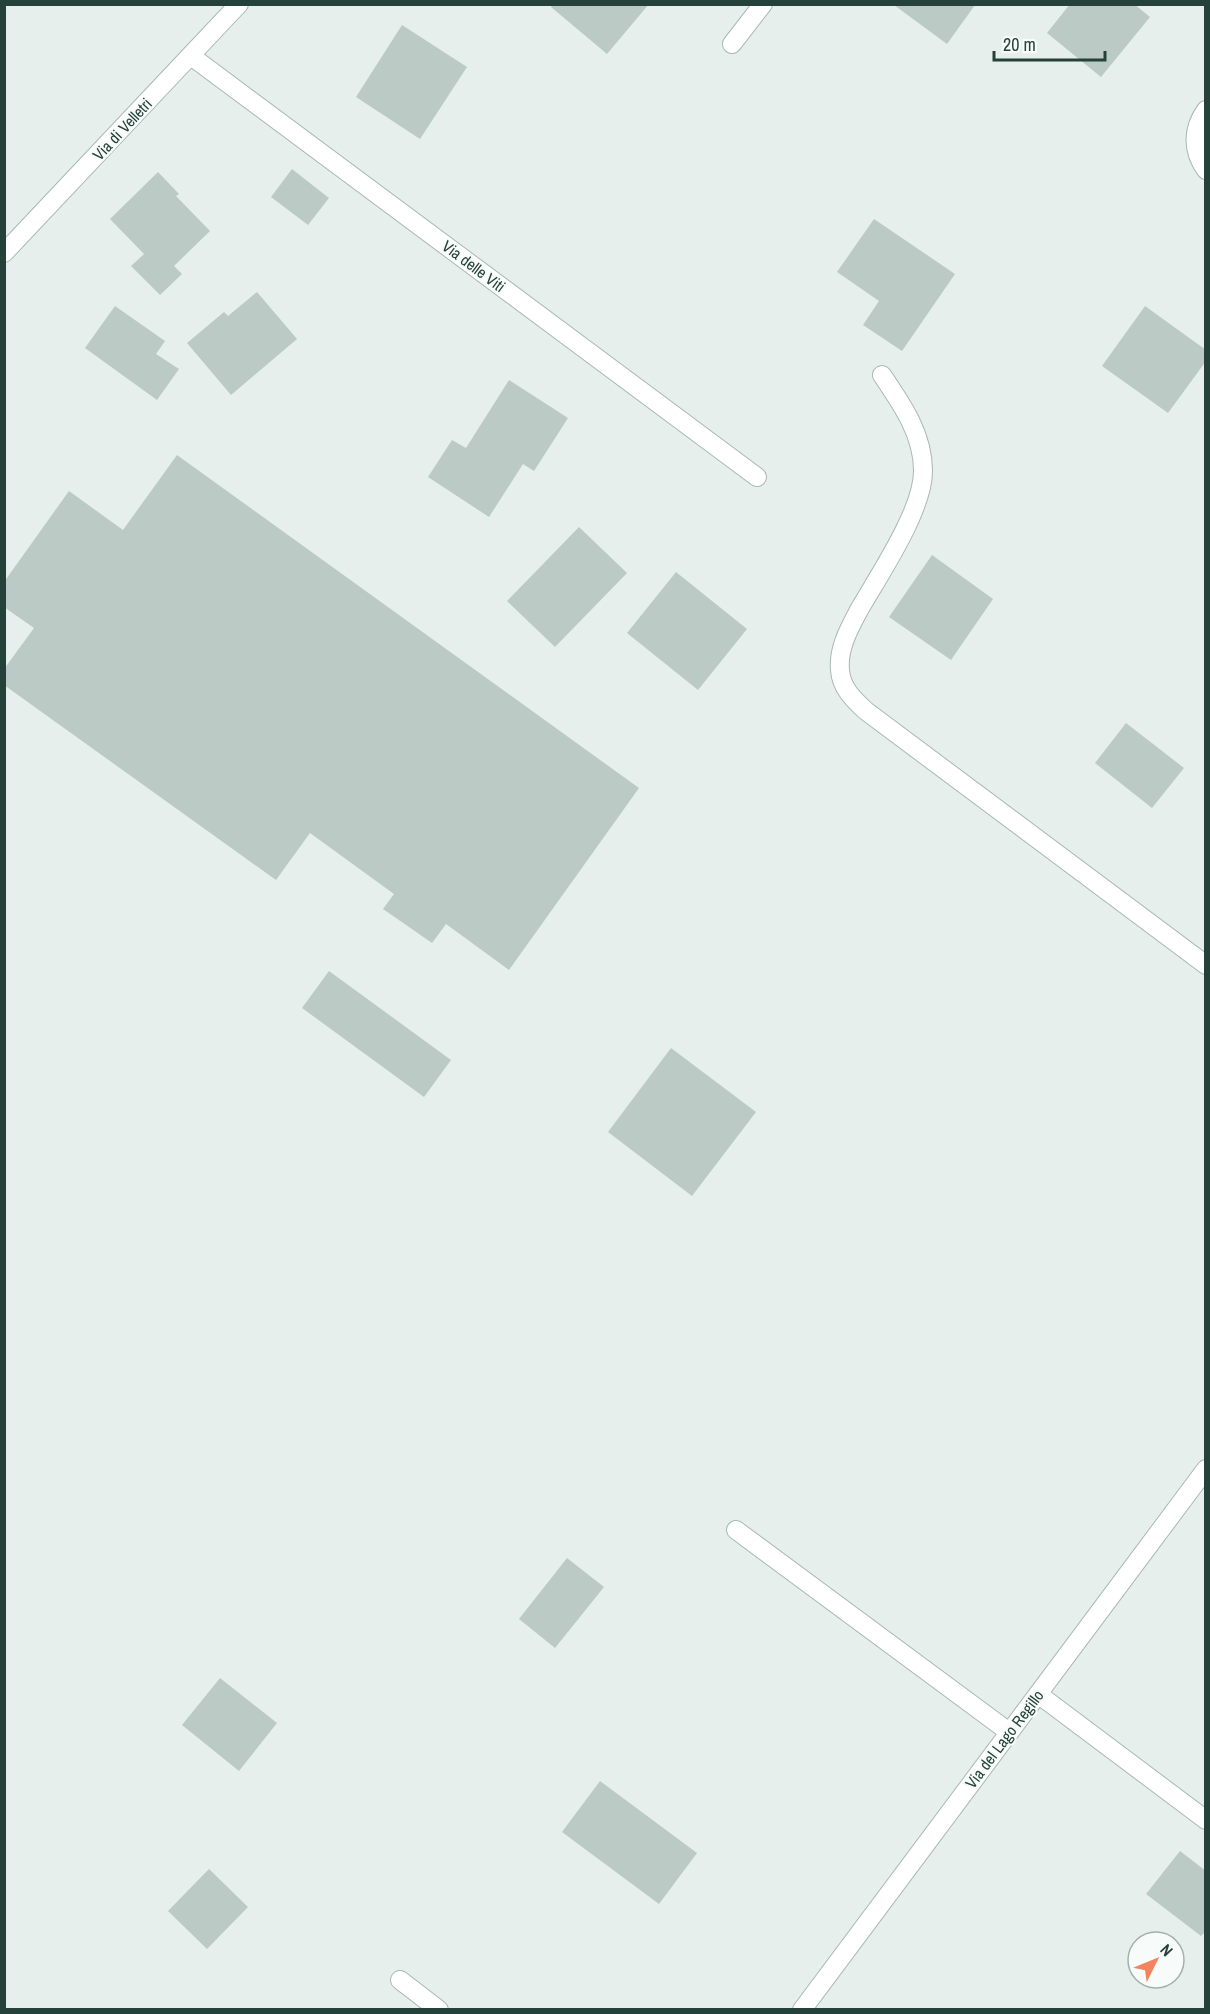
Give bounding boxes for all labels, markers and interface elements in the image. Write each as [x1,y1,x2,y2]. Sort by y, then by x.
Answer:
scale bar [994,24,1105,62]
text: 20 m [1003,32,1036,57]
street label: Via di Velletri [87,93,157,165]
street label: Via delle Viti [438,235,510,297]
street label: Via del Lago Regillo [960,1685,1048,1793]
north arrow [1126,1930,1186,1990]
text: N [1156,1939,1178,1961]

